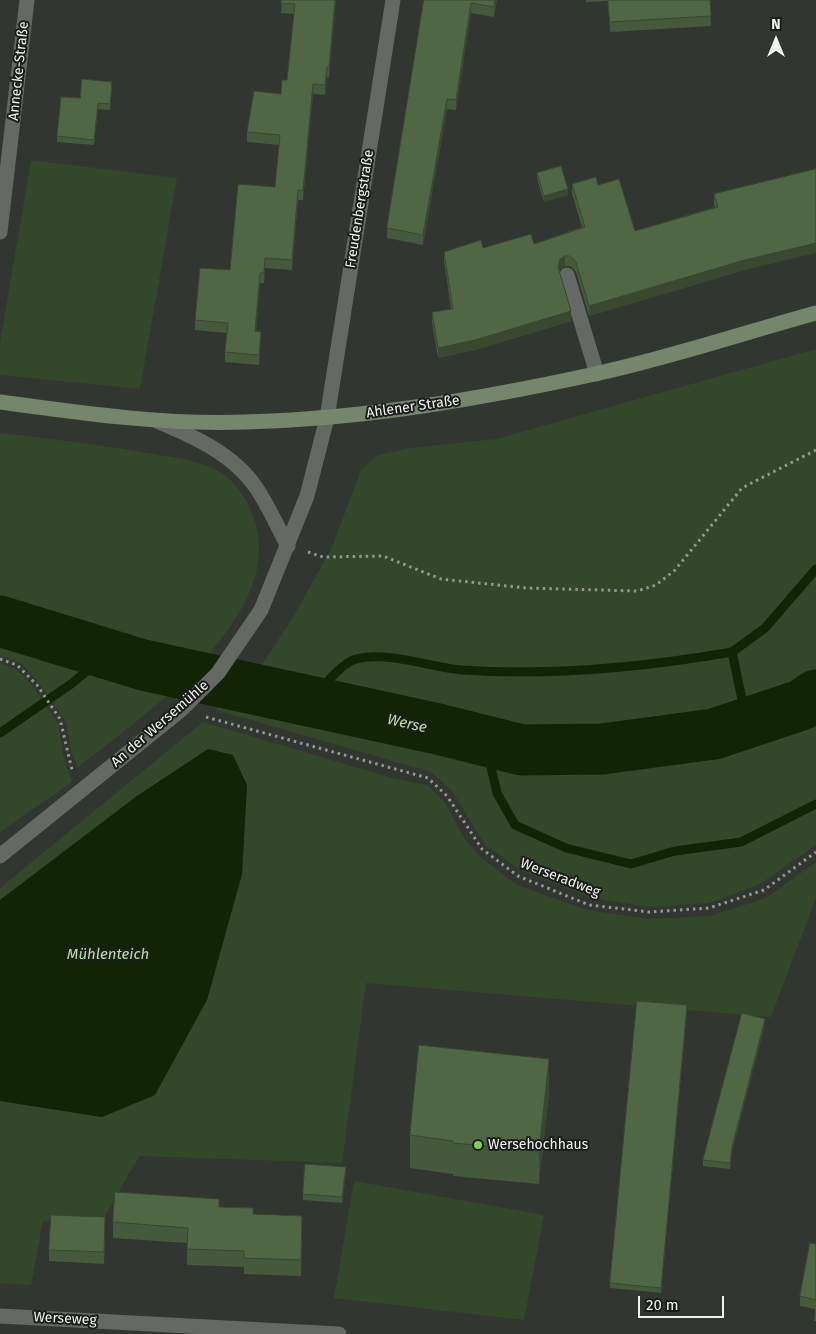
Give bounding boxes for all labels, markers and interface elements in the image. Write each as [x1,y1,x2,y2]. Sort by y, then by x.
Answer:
north arrow [751,15,801,65]
text: N [771,16,781,33]
street label: Annecke-Straße [5,21,33,121]
street label: Freudenbergstraße [342,149,378,269]
street label: Ahlener Straße [365,392,461,422]
street label: An der Wersemühle [108,677,212,771]
water label: Werse [385,711,429,737]
street label: Werseradweg [518,855,602,901]
water label: Mühlenteich [67,946,149,964]
place label: Wersehochhaus [488,1137,588,1153]
marker: Wersehochhaus [472,1139,484,1151]
scale bar [641,1286,727,1318]
text: 20 m [646,1296,679,1314]
street label: Werseweg [33,1309,97,1329]

